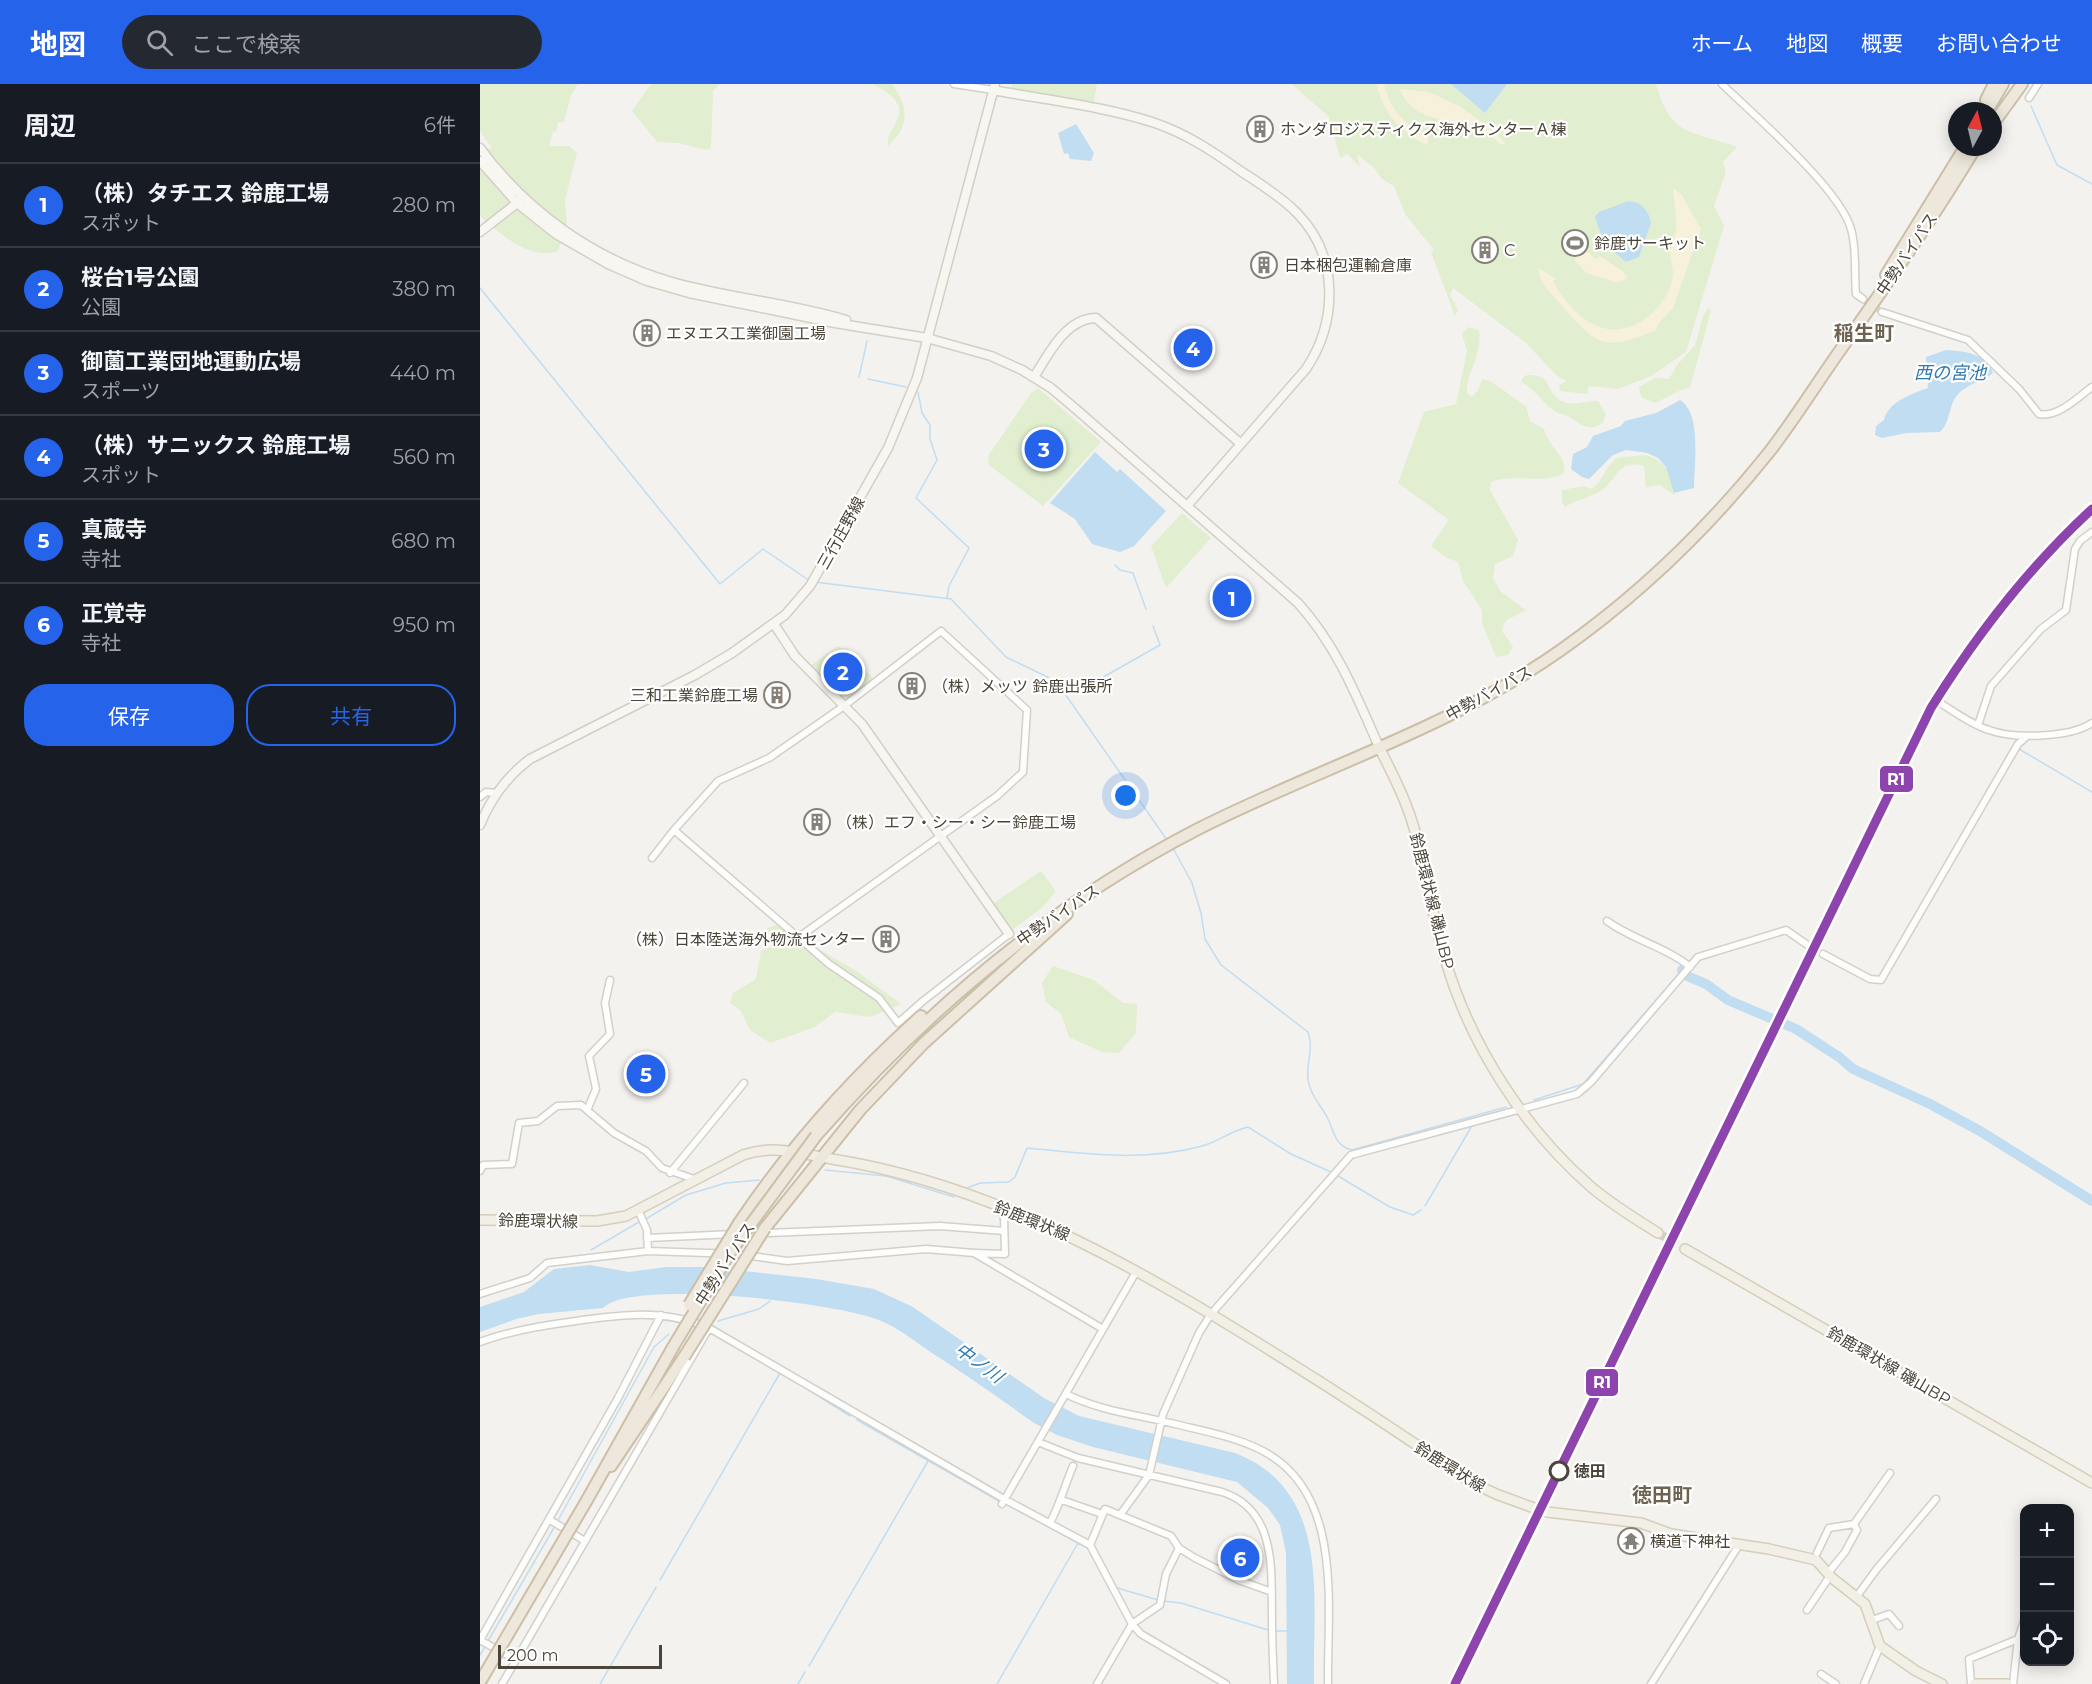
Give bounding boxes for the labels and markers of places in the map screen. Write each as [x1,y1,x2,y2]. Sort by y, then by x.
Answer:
building icon: ホンダロジスティクス海外センターＡ棟 [1245,114,1275,144]
place label: ホンダロジスティクス海外センターＡ棟 [1280,120,1567,139]
sports icon: 鈴鹿サーキット [1560,228,1590,258]
place label: 鈴鹿サーキット [1594,234,1706,253]
building icon: C [1470,235,1500,265]
place label: C [1504,241,1515,260]
building icon: 日本梱包運輸倉庫 [1249,250,1279,280]
place label: 日本梱包運輸倉庫 [1284,256,1412,275]
building icon: エヌエス工業御園工場 [632,318,662,348]
place label: エヌエス工業御園工場 [666,324,826,343]
pin: 4 [1174,326,1212,370]
pin: 3 [1024,426,1064,472]
pin: 1 [1212,576,1251,620]
pin: 2 [824,650,862,694]
building icon: （株）メッツ 鈴鹿出張所 [897,671,927,701]
place label: （株）メッツ 鈴鹿出張所 [932,677,1112,696]
building icon: 三和工業鈴鹿工場 [762,680,792,710]
place label: 三和工業鈴鹿工場 [630,686,758,705]
building icon: （株）エフ・シー・シー鈴鹿工場 [802,807,832,837]
place label: （株）エフ・シー・シー鈴鹿工場 [836,813,1076,832]
building icon: （株）日本陸送海外物流センター [871,924,901,954]
place label: （株）日本陸送海外物流センター [626,930,866,949]
pin: 5 [626,1052,666,1096]
marker: 徳田 [1549,1461,1569,1481]
place label: 徳田 [1574,1462,1606,1481]
temple icon: 横道下神社 [1616,1526,1646,1556]
place label: 横道下神社 [1650,1532,1730,1551]
pin: 6 [1220,1536,1260,1580]

